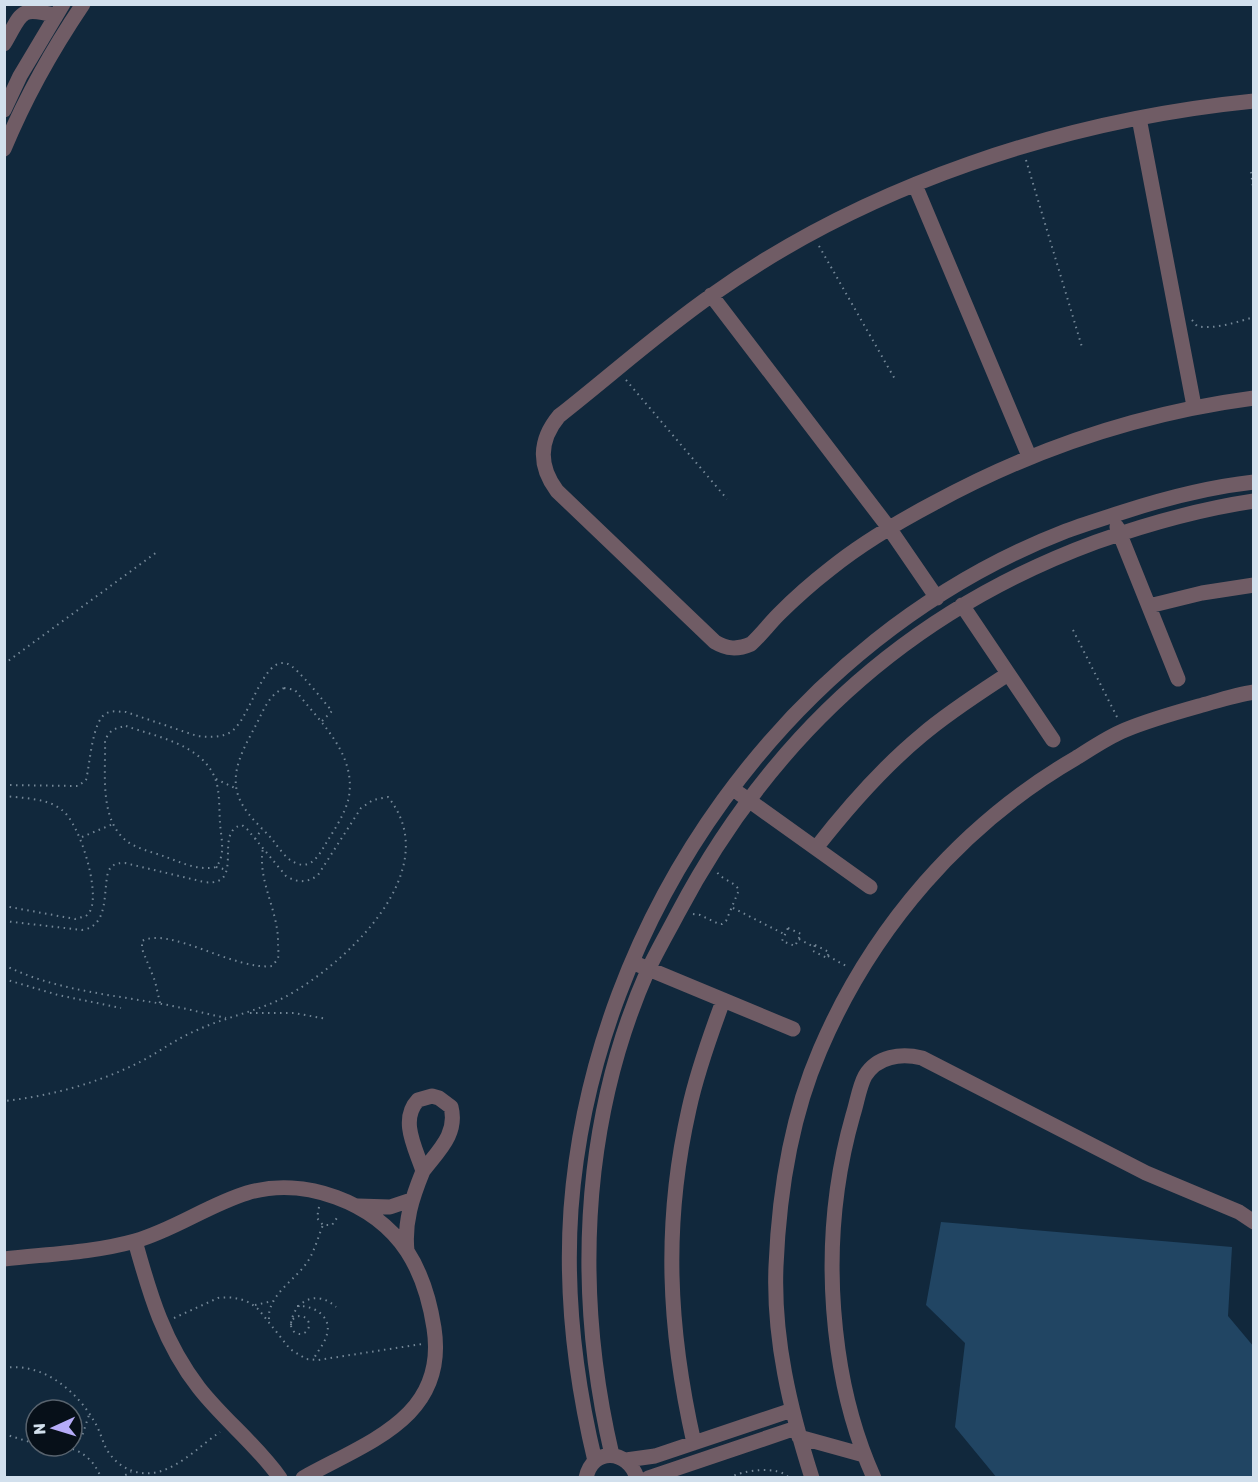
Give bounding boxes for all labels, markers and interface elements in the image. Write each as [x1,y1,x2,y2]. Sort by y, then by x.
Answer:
north arrow [24,1398,84,1458]
text: N [30,1423,49,1435]

